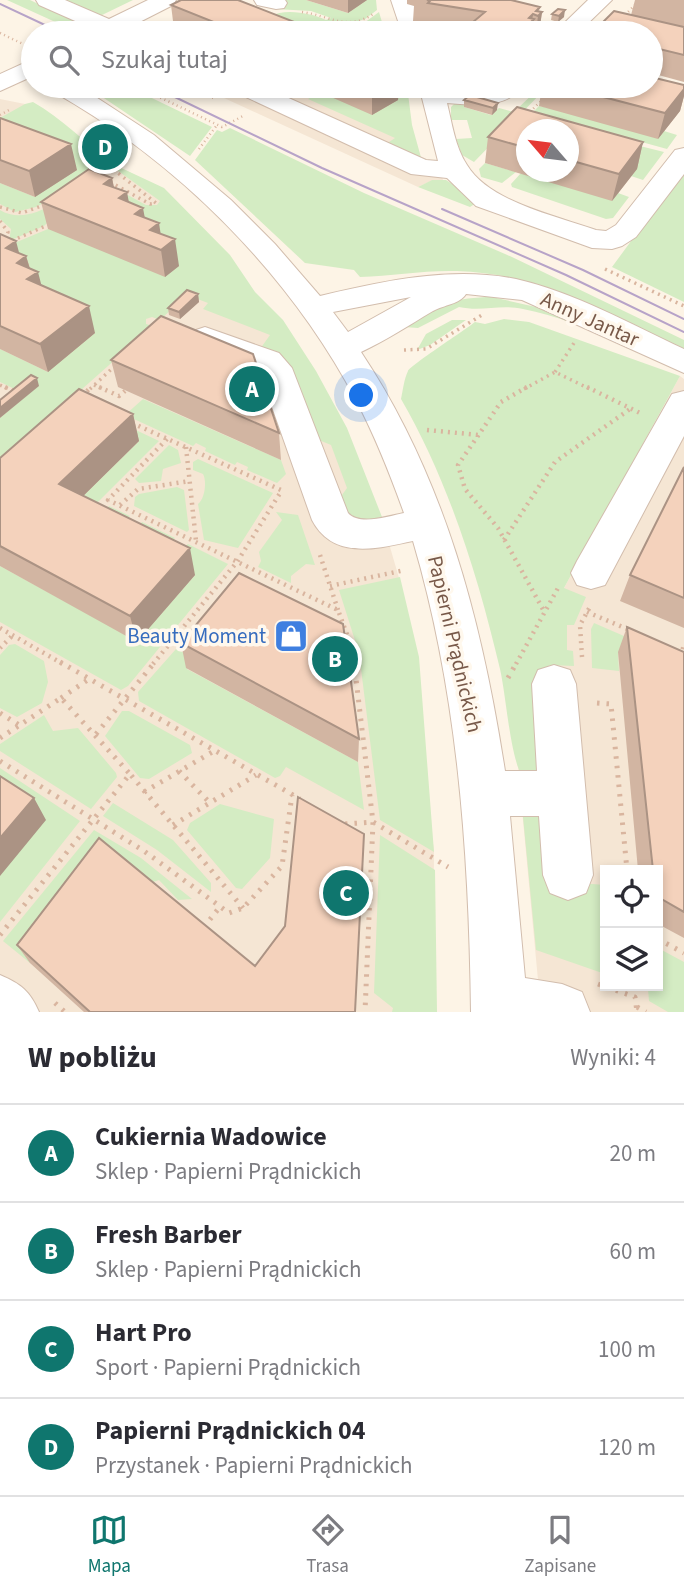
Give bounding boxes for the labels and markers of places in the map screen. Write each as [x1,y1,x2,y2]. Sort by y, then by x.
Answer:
pin: D [82,121,128,173]
pin: A [229,363,275,415]
shop icon: Beauty Moment [272,617,310,655]
place label: Beauty Moment [127,621,266,651]
pin: B [312,633,358,685]
pin: C [323,867,369,919]

